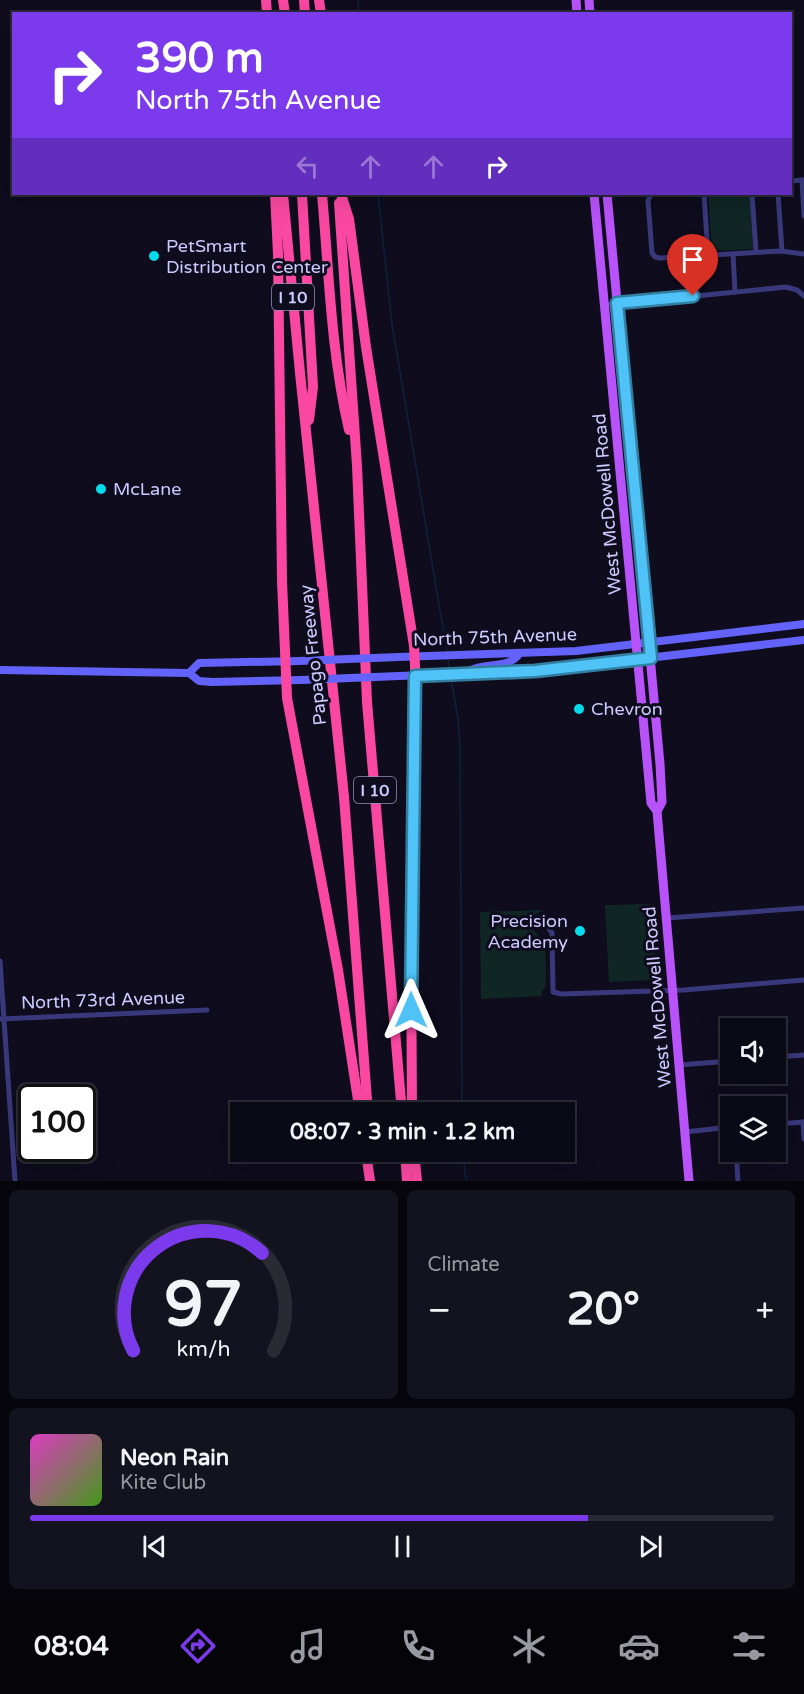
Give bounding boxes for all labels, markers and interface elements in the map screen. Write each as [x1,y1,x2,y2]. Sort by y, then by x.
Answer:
text: 390 m [135,33,264,84]
icon: right [36,36,114,114]
text: North 75th Avenue [135,84,381,117]
icon: left [291,150,324,183]
icon: ahead [354,150,387,183]
icon: ahead [417,150,450,183]
icon: right [480,150,513,183]
pin [667,234,718,296]
place label: PetSmart Distribution Center [166,235,328,278]
icon: arrive [676,243,709,276]
marker: PetSmart Distribution Center [147,249,161,263]
road number: I 10 [272,284,314,310]
street label: West McDowell Road [588,413,626,595]
place label: McLane [113,478,181,500]
marker: McLane [94,482,108,496]
street label: Papago Freeway [295,583,331,726]
street label: North 75th Avenue [413,623,577,651]
place label: Chevron [591,698,663,720]
marker: Chevron [572,702,586,716]
road number: I 10 [354,777,396,803]
street label: West McDowell Road [638,906,676,1088]
place label: Precision Academy [488,910,568,953]
marker: Precision Academy [573,924,587,938]
position arrow [379,978,443,1042]
street label: North 73rd Avenue [21,986,185,1014]
map controls [720,1018,786,1162]
button: sound [720,1018,786,1084]
speed limit sign: 100 [18,1084,96,1162]
button: layers [720,1096,786,1162]
text: 08:07 · 3 min · 1.2 km [290,1119,515,1145]
text: Climate [428,1253,500,1277]
text: 97 [164,1268,242,1343]
text: 20° [566,1283,640,1337]
text: − [428,1291,451,1330]
text: + [755,1291,774,1330]
text: km/h [176,1337,230,1363]
text: Neon Rain [120,1445,229,1471]
text: Kite Club [120,1471,206,1495]
icon: previous [138,1530,171,1563]
icon: pause [386,1530,419,1563]
icon: next [634,1530,667,1563]
icon: directions [177,1625,219,1667]
icon: music [287,1625,329,1667]
icon: phone [397,1625,439,1667]
icon: climate [508,1625,550,1667]
icon: car [618,1625,660,1667]
icon: filters [728,1625,770,1667]
text: 08:04 [34,1630,109,1663]

